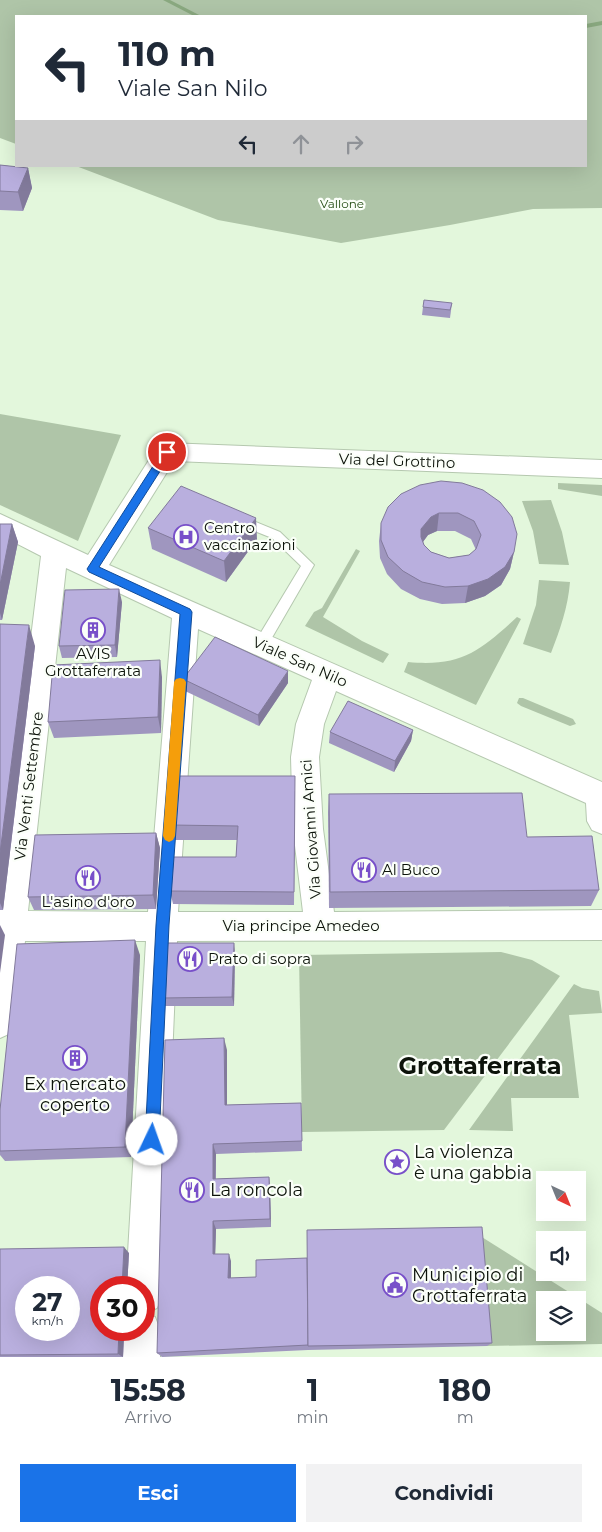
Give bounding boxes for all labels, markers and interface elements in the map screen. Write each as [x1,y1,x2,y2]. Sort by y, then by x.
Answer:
text: 110 m [118,32,216,75]
icon: left [35,35,100,100]
text: Viale San Nilo [118,75,268,102]
icon: left [234,130,262,158]
icon: ahead [287,130,315,158]
icon: right [340,130,368,158]
park label: Vallone [320,196,364,211]
pin [146,431,188,473]
icon: arrive [153,438,181,466]
street label: Via del Grottino [338,449,456,472]
place label: Centro vaccinazioni [204,518,296,554]
hospital icon: Centro vaccinazioni [173,524,199,550]
building icon: AVIS Grottaferrata [80,617,106,643]
street label: Viale San Nilo [250,632,351,691]
place label: AVIS Grottaferrata [45,644,141,680]
street label: Via Venti Settembre [10,710,47,862]
street label: Via Giovanni Amici [296,759,325,899]
restaurant icon: Al Buco [351,857,377,883]
place label: Al Buco [382,860,440,879]
restaurant icon: L'asino d'oro [75,865,101,891]
place label: L'asino d'oro [41,892,135,911]
street label: Via principe Amedeo [222,916,380,935]
restaurant icon: Prato di sopra [177,946,203,972]
place label: Prato di sopra [208,949,311,968]
building icon: Ex mercato coperto [62,1045,88,1071]
district label: Grottaferrata [399,1051,561,1080]
place label: Ex mercato coperto [24,1073,126,1116]
position arrow [125,1113,177,1165]
place label: La violenza è una gabbia [414,1141,532,1184]
place icon: La violenza è una gabbia [384,1149,410,1175]
north arrow [536,1171,586,1221]
map controls [536,1171,586,1341]
restaurant icon: La roncola [179,1177,205,1203]
place label: La roncola [210,1179,303,1201]
button: sound [536,1231,586,1281]
place label: Municipio di Grottaferrata [412,1264,527,1307]
public building icon: Municipio di Grottaferrata [382,1272,408,1298]
speed limit sign: 30 [90,1276,155,1341]
text: 27 [32,1287,63,1317]
button: layers [536,1291,586,1341]
text: km/h [31,1313,64,1328]
text: 15:58 [111,1372,186,1409]
text: 1 [307,1372,318,1409]
text: 180 [439,1372,491,1409]
text: Arrivo [125,1408,172,1427]
text: min [297,1408,329,1427]
text: m [457,1408,474,1427]
button: Esci [20,1464,296,1522]
button: Condividi [306,1464,582,1522]

